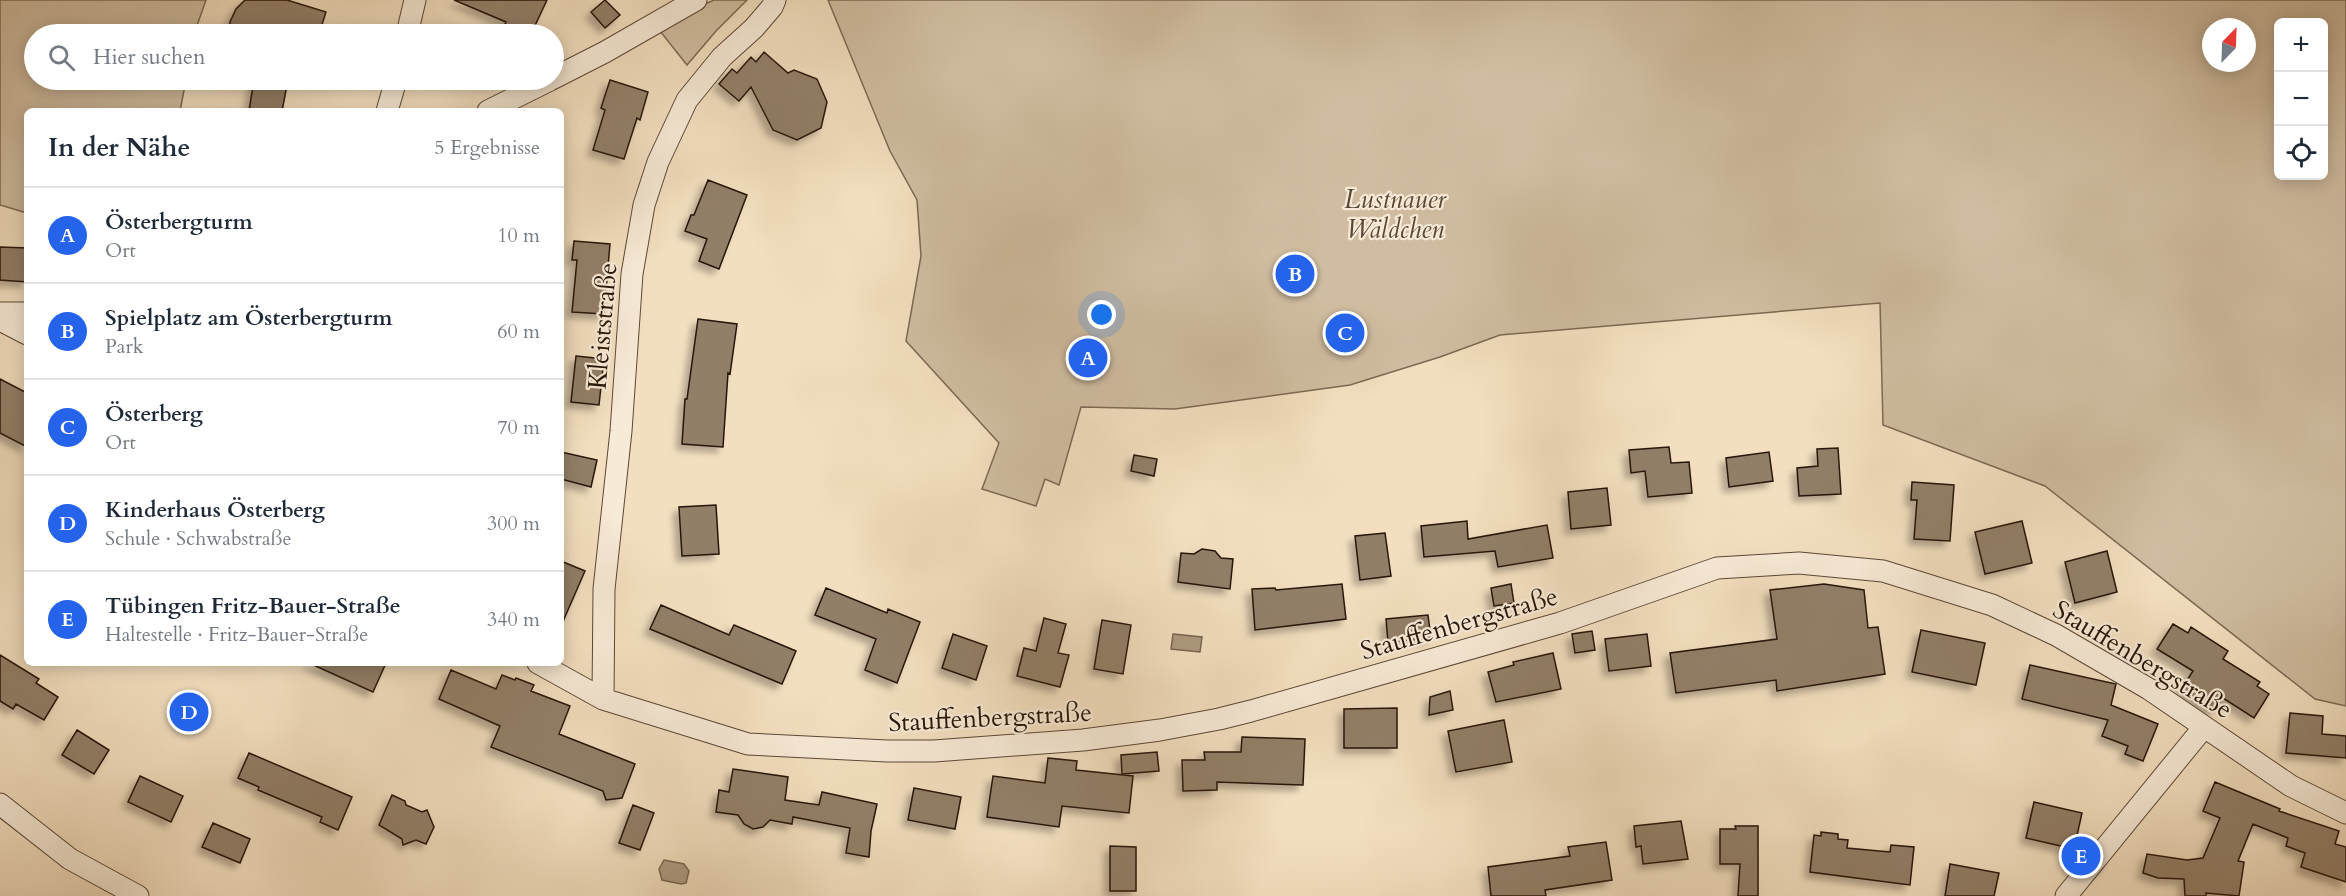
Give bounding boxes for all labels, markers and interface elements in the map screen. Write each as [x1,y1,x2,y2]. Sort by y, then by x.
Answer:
north arrow [2202,18,2256,72]
map controls [2274,18,2328,180]
button: + [2274,18,2328,72]
search box [24,24,564,90]
icon: search [45,41,78,74]
text: Hier suchen [93,42,206,72]
button: − [2274,72,2328,126]
button: locate [2274,126,2328,180]
text: In der Nähe [48,130,190,165]
text: 5 Ergebnisse [434,134,540,161]
park label: Lustnauer Wäldchen [1344,182,1448,247]
text: Österbergturm [105,207,253,237]
text: A [60,222,75,249]
text: 10 m [497,222,540,249]
text: Ort [105,237,136,264]
pin: B [1276,252,1314,296]
street label: Kleiststraße [580,261,625,391]
your location [1087,300,1116,329]
text: Spielplatz am Österbergturm [105,303,392,333]
pin: C [1326,310,1364,356]
text: B [60,318,75,345]
text: 60 m [497,318,540,345]
text: Park [105,333,143,360]
pin: A [1068,336,1108,380]
text: Österberg [105,399,203,429]
text: C [60,414,75,441]
text: 70 m [497,414,540,441]
text: Ort [105,429,136,456]
text: Kinderhaus Österberg [105,495,325,525]
text: D [59,510,76,537]
text: 300 m [487,510,540,537]
text: Schule · Schwabstraße [105,525,292,552]
street label: Stauffenbergstraße [1356,579,1562,668]
text: Tübingen Fritz-Bauer-Straße [105,591,401,621]
street label: Stauffenbergstraße [2046,592,2239,727]
text: E [61,606,74,633]
text: 340 m [487,606,540,633]
text: Haltestelle · Fritz-Bauer-Straße [105,621,368,648]
pin: D [170,690,208,734]
street label: Stauffenbergstraße [887,695,1093,740]
pin: E [2062,834,2100,878]

